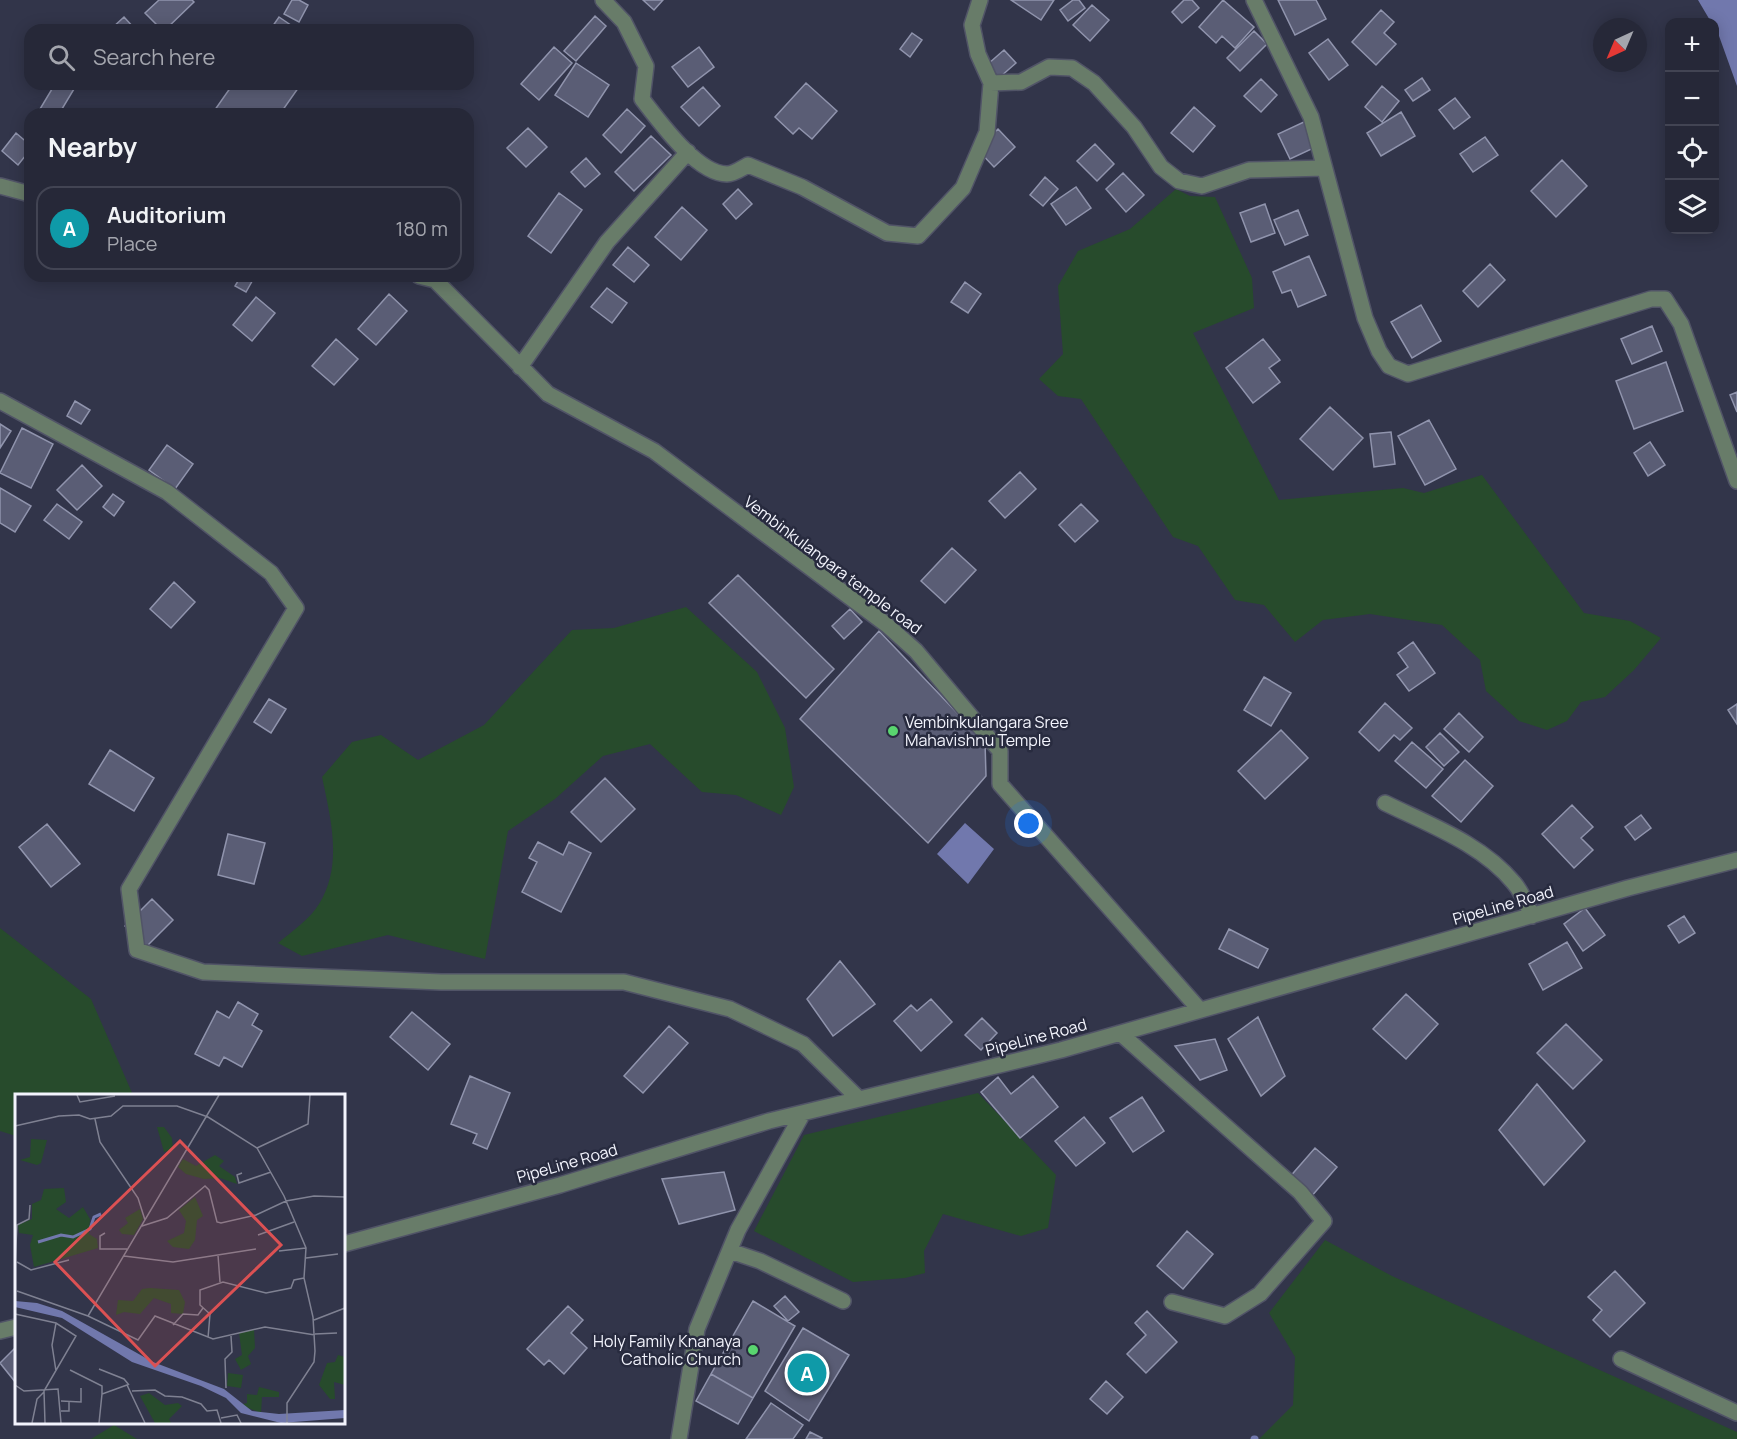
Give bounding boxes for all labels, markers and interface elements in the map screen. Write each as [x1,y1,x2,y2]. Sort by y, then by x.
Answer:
north arrow [1593,18,1647,72]
map controls [1665,18,1719,234]
button: + [1665,18,1719,72]
search box [24,24,474,90]
icon: search [45,41,78,74]
text: Search here [93,42,215,72]
button: − [1665,72,1719,126]
button: locate [1665,126,1719,180]
text: Nearby [48,129,137,165]
button: layers [1665,180,1719,234]
text: Auditorium [107,200,226,230]
text: A [63,215,76,242]
text: 180 m [395,215,448,242]
text: Place [107,230,157,257]
street label: Vembinkulangara temple road [740,491,926,639]
place label: Vembinkulangara Sree Mahavishnu Temple [905,711,1069,751]
marker: Vembinkulangara Sree Mahavishnu Temple [886,724,900,738]
your location [1014,809,1043,838]
street label: PipeLine Road [1450,880,1556,930]
street label: PipeLine Road [983,1013,1089,1061]
inset map [15,1094,345,1424]
street label: PipeLine Road [514,1138,620,1188]
place label: Holy Family Knanaya Catholic Church [593,1330,741,1370]
marker: Holy Family Knanaya Catholic Church [746,1343,760,1357]
pin: A [788,1350,826,1396]

